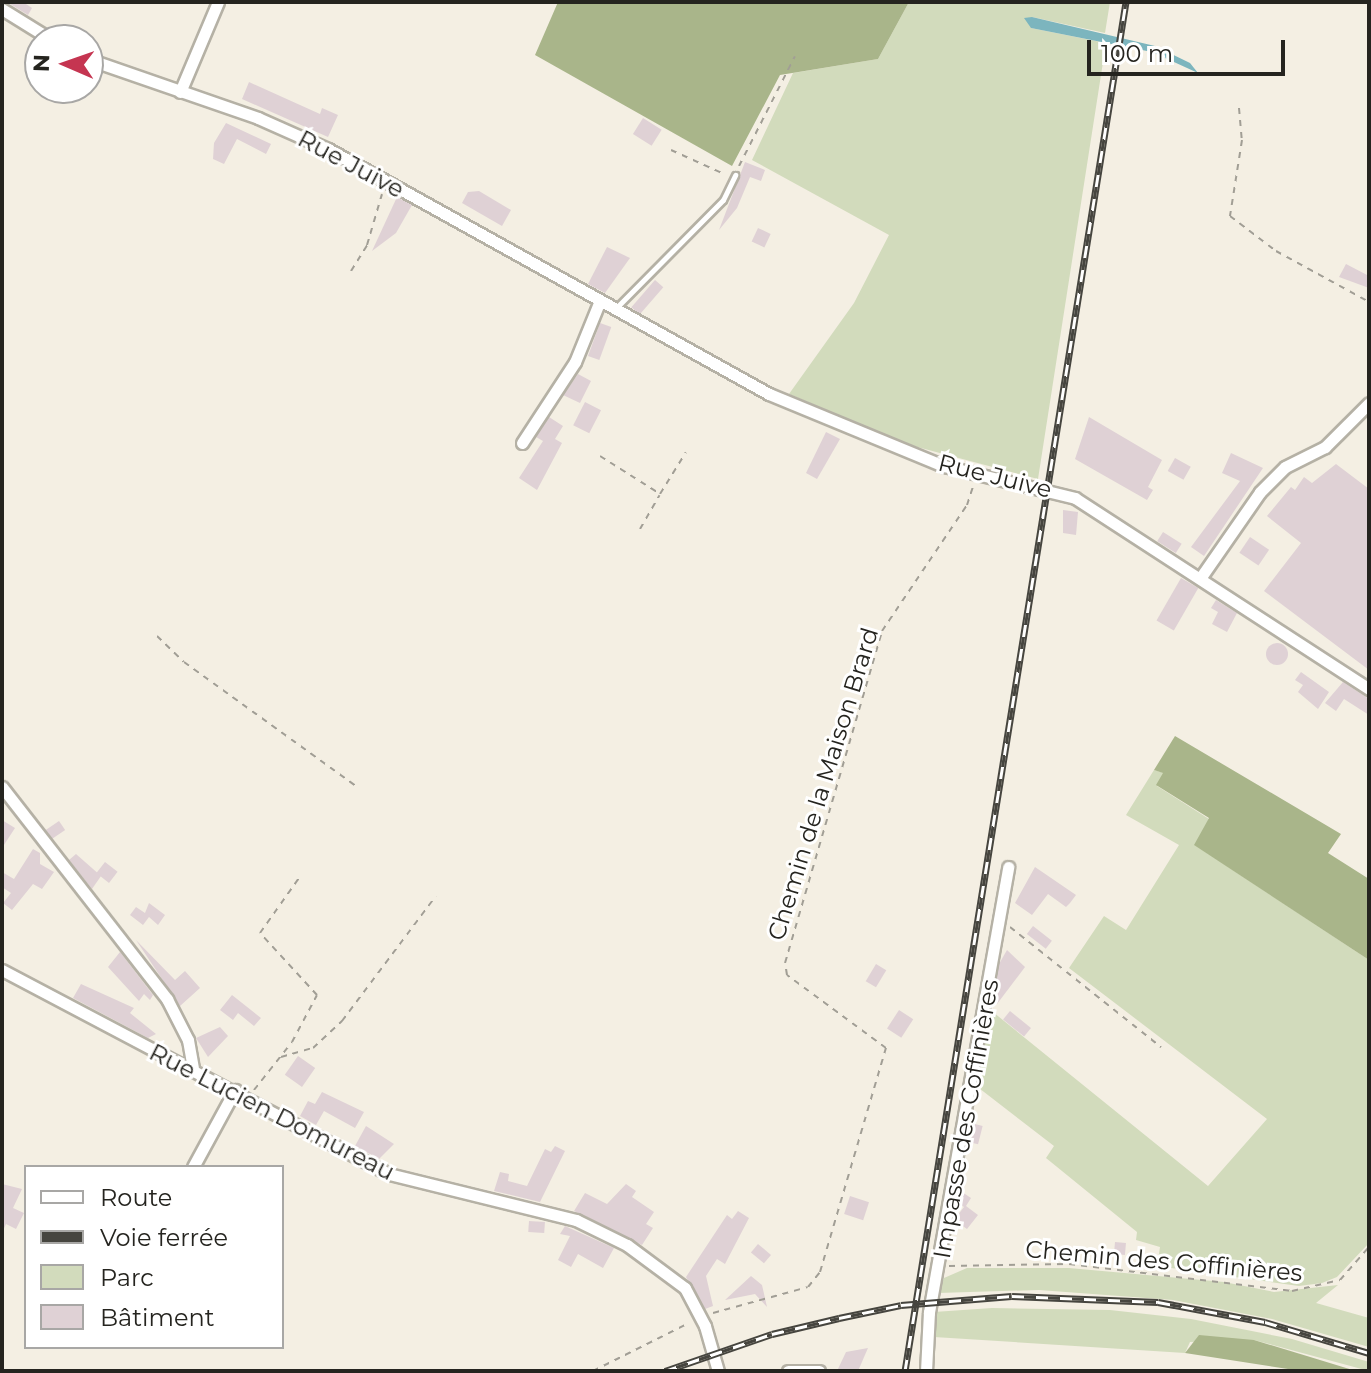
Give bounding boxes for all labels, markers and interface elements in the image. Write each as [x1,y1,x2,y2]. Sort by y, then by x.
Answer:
north arrow [24,24,104,104]
scale bar [1091,24,1289,74]
text: 100 m [1101,39,1173,68]
text: N [28,54,55,73]
street label: Rue Juive [293,124,409,204]
street label: Rue Juive [935,448,1055,504]
street label: Chemin de la Maison Brard [762,624,884,944]
street label: Impasse des Coffinières [927,977,1005,1261]
street label: Rue Lucien Domureau [145,1038,399,1186]
legend [24,1165,284,1349]
text: Route [100,1183,172,1212]
text: Voie ferrée [100,1223,228,1252]
street label: Chemin des Coffinières [1024,1235,1304,1287]
text: Parc [100,1263,154,1292]
text: Bâtiment [100,1303,214,1332]

